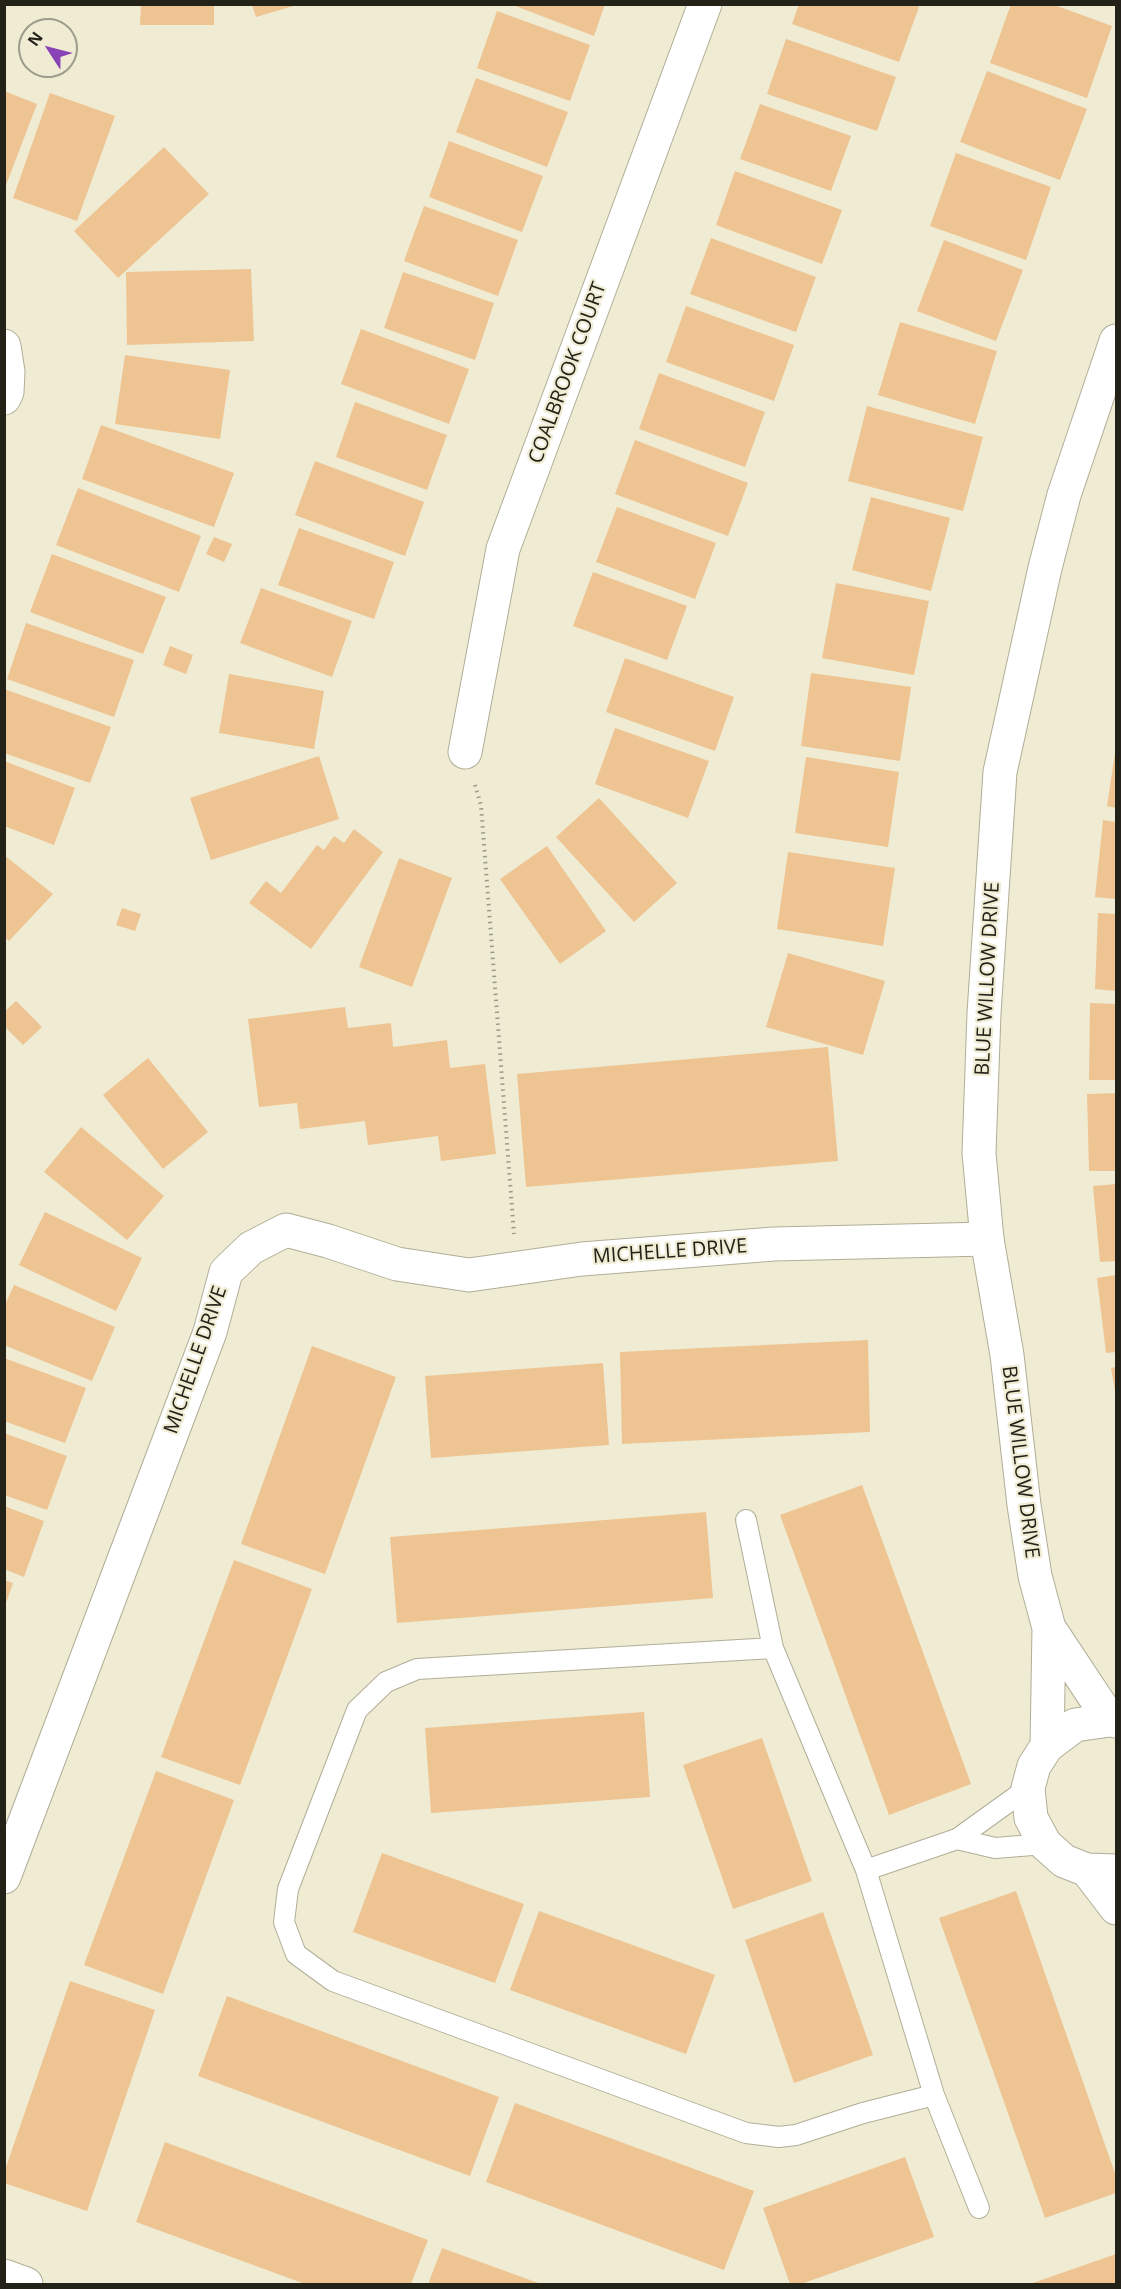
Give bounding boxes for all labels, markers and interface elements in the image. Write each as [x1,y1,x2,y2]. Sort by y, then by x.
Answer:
north arrow [18,18,78,78]
text: N [22,27,48,50]
street label: COALBROOK COURT [524,279,612,467]
street label: BLUE WILLOW DRIVE [971,882,1005,1076]
street label: MICHELLE DRIVE [592,1235,748,1269]
street label: MICHELLE DRIVE [159,1283,233,1437]
street label: BLUE WILLOW DRIVE [996,1364,1044,1560]

